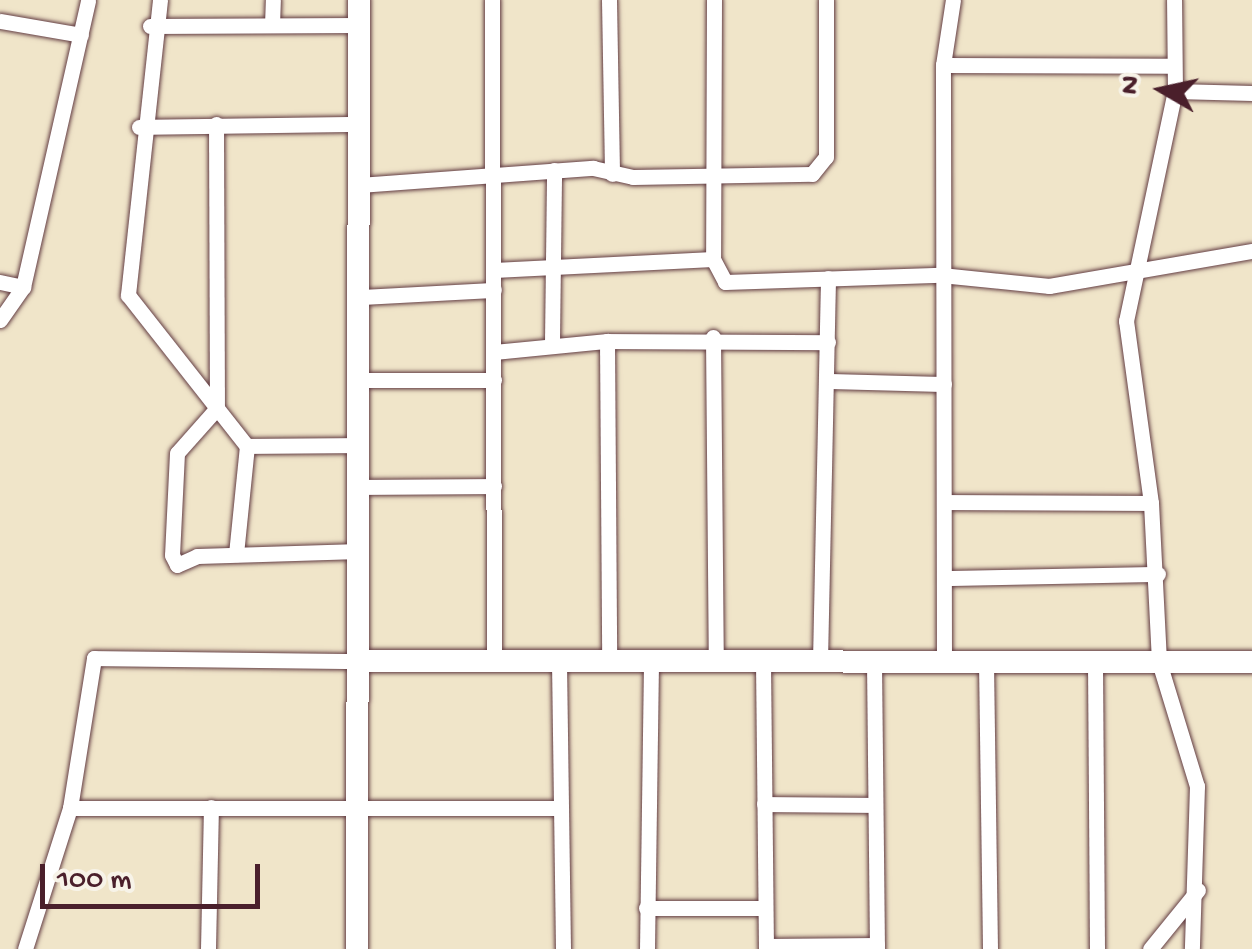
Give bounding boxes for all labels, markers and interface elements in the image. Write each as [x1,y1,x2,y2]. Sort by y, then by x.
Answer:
north arrow [1112,40,1212,140]
text: N [1114,74,1150,97]
scale bar [45,844,265,906]
text: 100 m [57,864,132,899]

